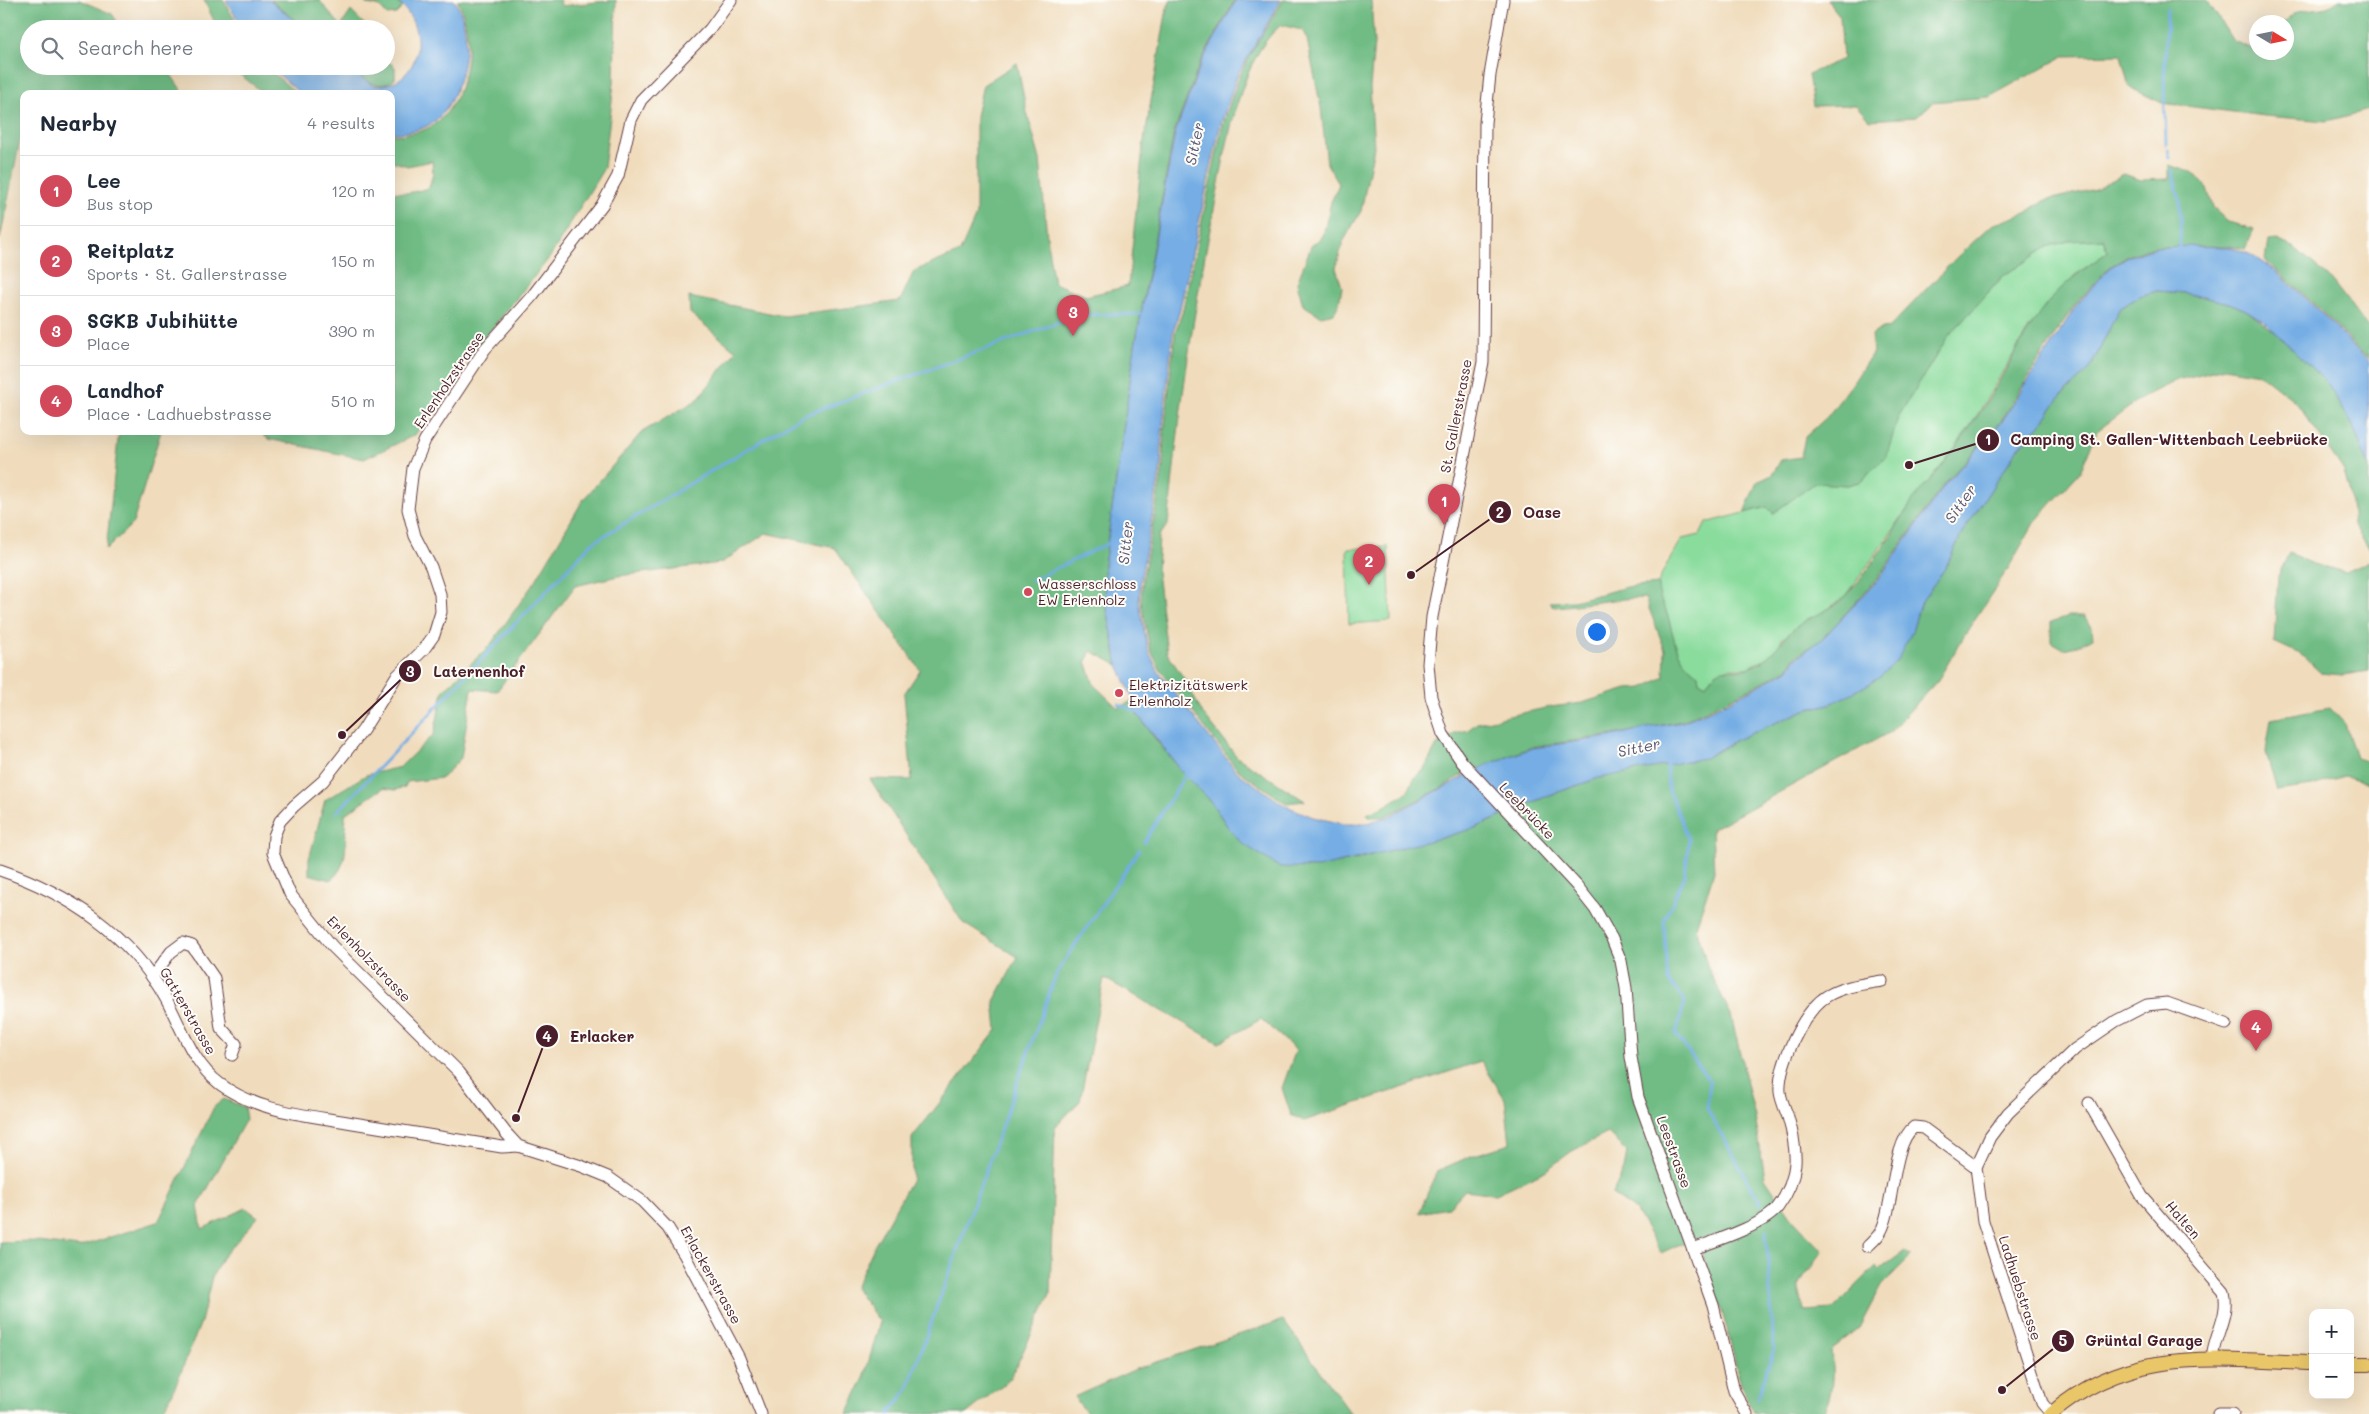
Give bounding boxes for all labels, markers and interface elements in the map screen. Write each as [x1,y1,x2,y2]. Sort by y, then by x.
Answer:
north arrow [2249,15,2294,60]
search box [20,20,395,75]
icon: search [38,34,66,62]
text: Search here [78,35,194,60]
text: Nearby [40,109,117,136]
text: 4 results [307,112,375,133]
water label: Sitter [1180,120,1208,167]
text: Lee [87,168,121,193]
text: 1 [52,180,60,201]
text: 120 m [331,180,375,201]
text: Bus stop [87,193,153,214]
text: Reitplatz [87,238,174,263]
text: 2 [52,250,60,271]
text: 150 m [331,250,375,271]
text: Sports · St. Gallerstrasse [87,263,287,284]
pin: 3 [1057,295,1089,336]
text: SGKB Jubihütte [87,308,238,333]
text: 3 [51,320,61,341]
text: 390 m [328,320,375,341]
street label: Erlenholzstrasse [409,327,488,432]
text: Place [87,333,130,354]
street label: St. Gallerstrasse [1435,357,1476,474]
text: Landhof [87,378,163,403]
text: 4 [51,390,61,411]
text: 510 m [331,390,375,411]
text: Place · Ladhuebstrasse [87,403,272,424]
callout: Camping St. Gallen-Wittenbach Leebrücke [1975,425,2338,455]
text: 1 [1985,429,1991,449]
text: Camping St. Gallen-Wittenbach Leebrücke [2010,429,2328,449]
water label: Sitter [1940,480,1981,527]
pin: 1 [1428,484,1460,525]
callout: Oase [1488,497,1571,527]
text: 2 [1496,502,1504,522]
text: Oase [1523,502,1561,522]
water label: Sitter [1113,520,1137,565]
pin: 2 [1353,544,1385,585]
place label: Wasserschloss EW Erlenholz [1038,574,1137,609]
marker: Wasserschloss EW Erlenholz [1022,586,1034,598]
your location [1584,619,1610,645]
callout: Laternenhof [398,656,534,686]
text: 3 [405,661,415,681]
text: Laternenhof [433,661,525,681]
place label: Elektrizitätswerk Erlenholz [1129,675,1248,710]
marker: Elektrizitätswerk Erlenholz [1113,687,1125,699]
water label: Sitter [1616,733,1662,761]
street label: Leebrücke [1495,778,1559,843]
street label: Erlenholzstrasse [323,911,416,1006]
street label: Gatterstrasse [156,964,221,1058]
pin: 4 [2240,1010,2272,1051]
callout: Erlacker [535,1021,644,1051]
text: 4 [542,1026,552,1046]
text: Erlacker [570,1026,634,1046]
street label: Leestrasse [1653,1113,1696,1191]
street label: Halten [2162,1197,2205,1243]
street label: Erlackerstrasse [677,1222,746,1327]
street label: Ladhuebstrasse [1995,1233,2046,1343]
map controls [2309,1309,2354,1399]
button: + [2309,1309,2354,1354]
callout: Grüntal Garage [2051,1326,2213,1356]
text: 5 [2059,1330,2068,1350]
text: Grüntal Garage [2085,1330,2203,1350]
button: − [2309,1354,2354,1399]

